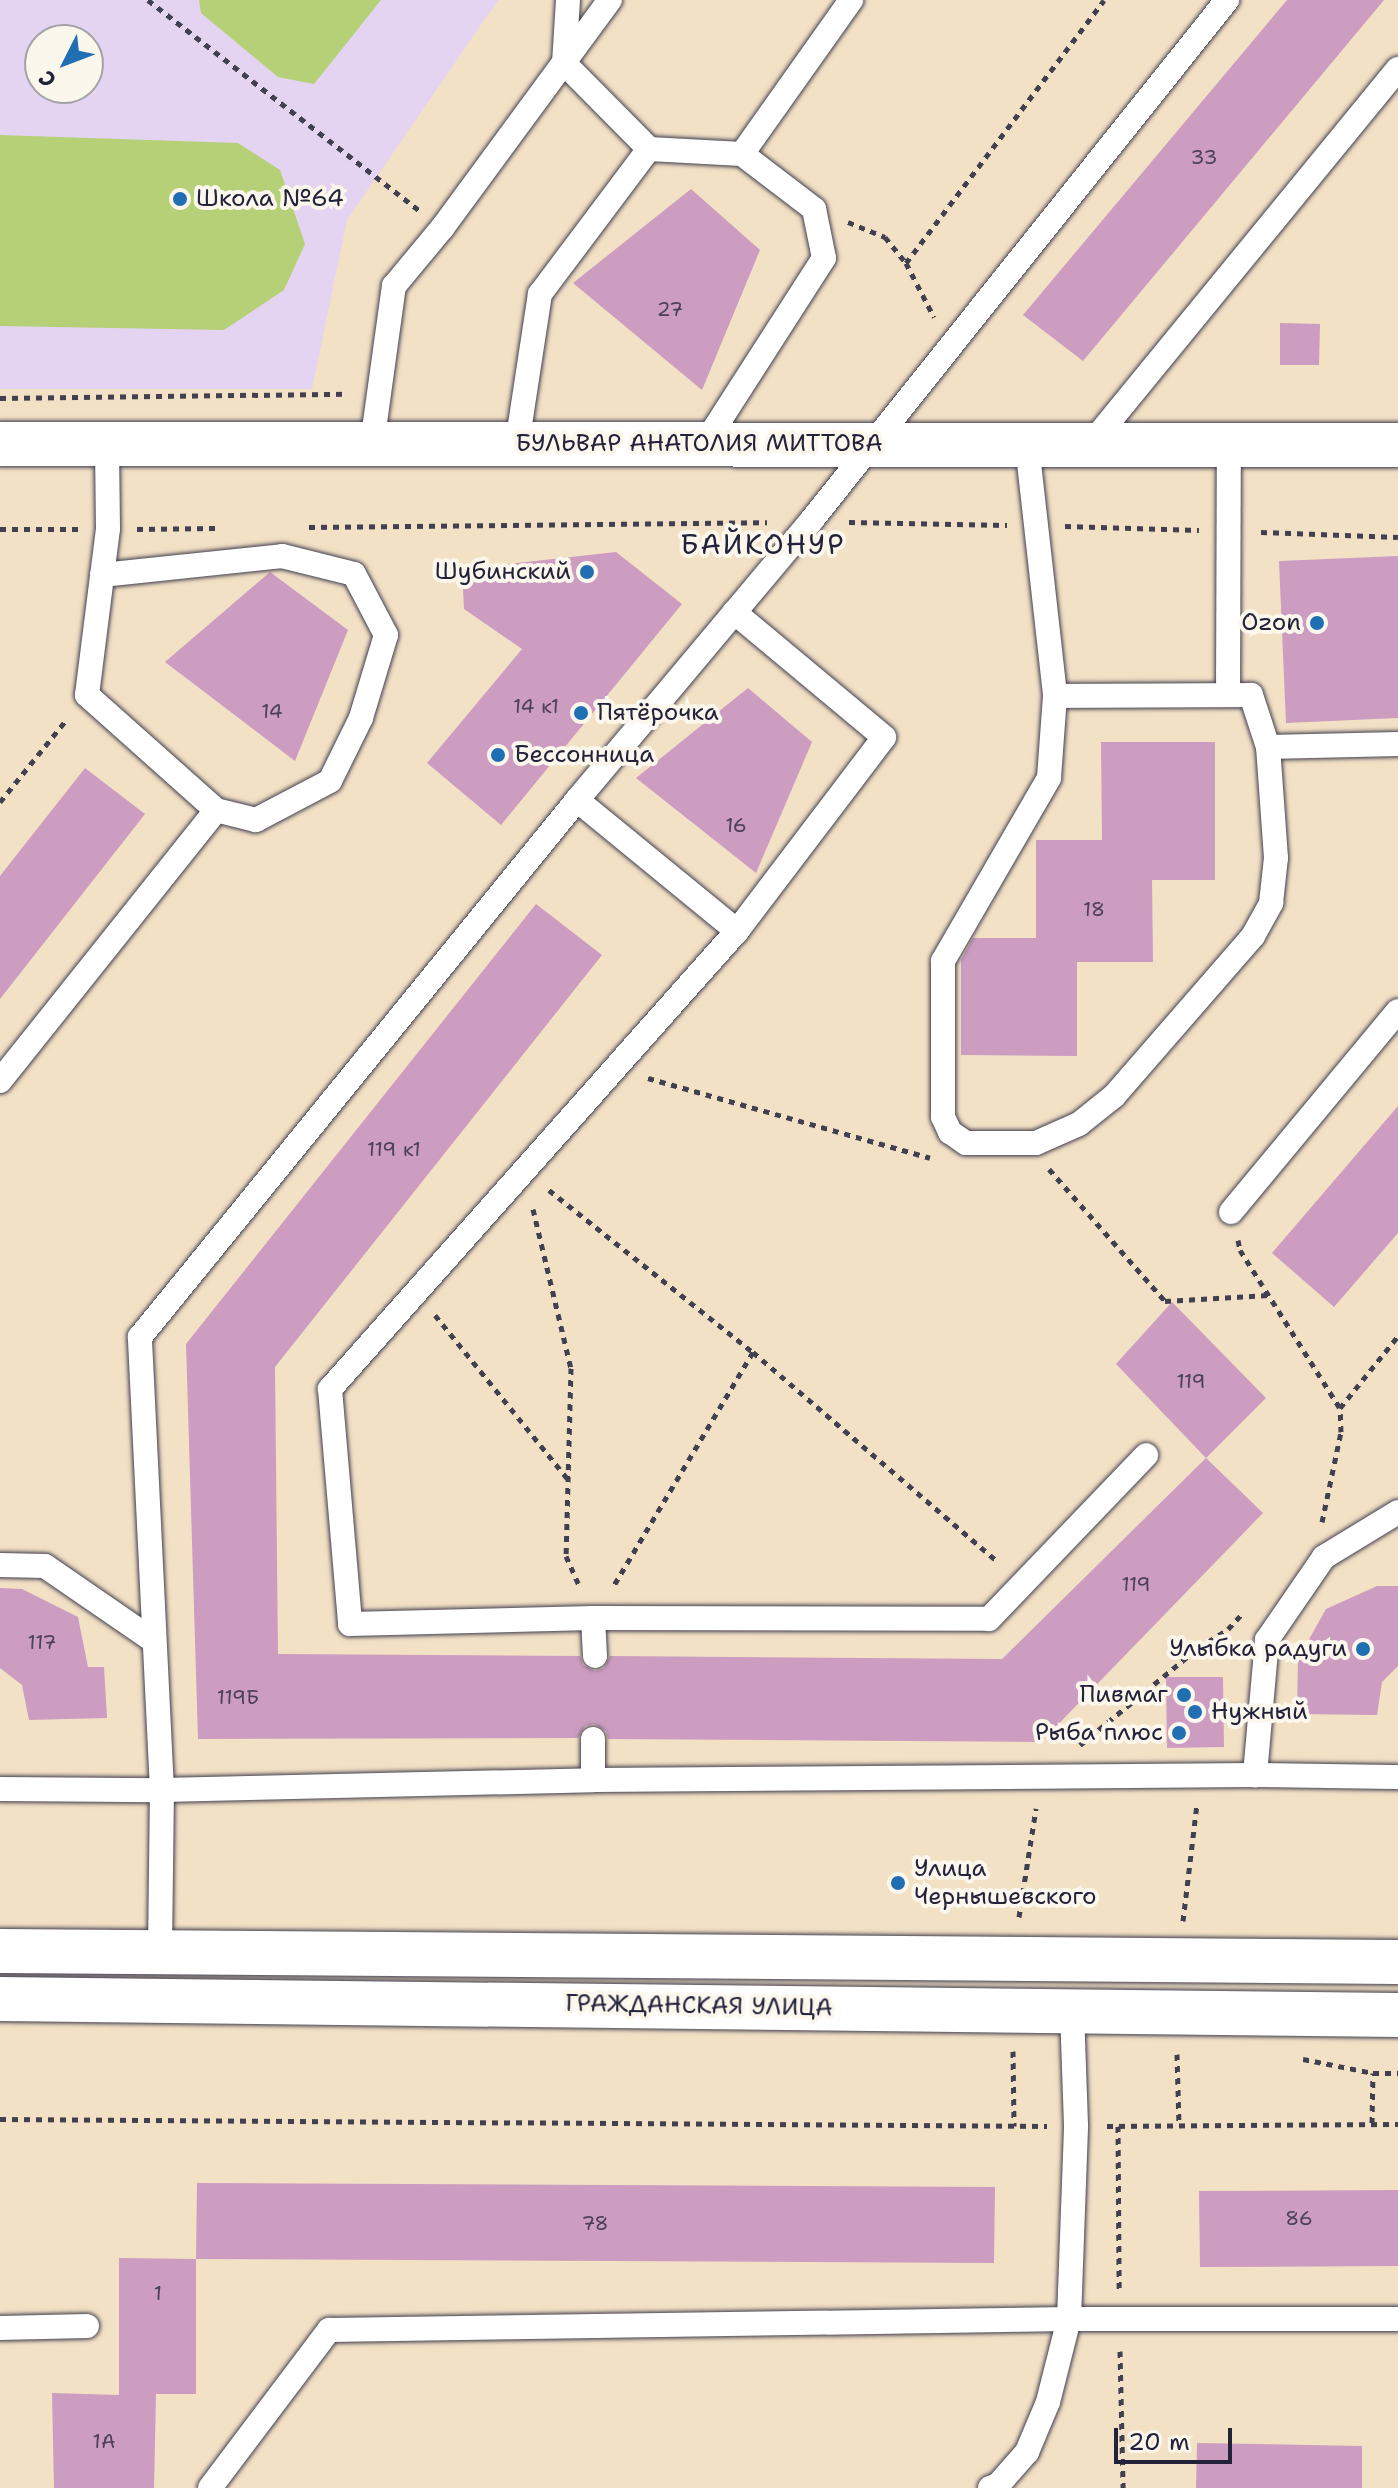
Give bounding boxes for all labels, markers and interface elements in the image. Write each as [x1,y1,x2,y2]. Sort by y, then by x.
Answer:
north arrow [24,24,104,104]
text: С [32,64,63,94]
house number: 33 [1191,145,1217,169]
place label: Школа №64 [196,185,344,213]
marker: Школа №64 [171,190,189,208]
house number: 27 [657,297,683,321]
street label: БУЛЬВАР АНАТОЛИЯ МИТТОВА [515,430,883,458]
district label: БАЙКОНУР [680,527,846,561]
place label: Шубинский [435,558,571,586]
marker: Шубинский [578,563,596,581]
place label: Ozon [1241,609,1301,637]
marker: Ozon [1308,614,1326,632]
house number: 14 к1 [513,694,559,718]
house number: 14 [261,699,283,723]
place label: Пятёрочка [597,699,719,727]
marker: Пятёрочка [572,704,590,722]
place label: Бессонница [514,741,654,769]
marker: Бессонница [489,746,507,764]
house number: 16 [725,813,747,837]
house number: 18 [1083,897,1105,921]
house number: 119 к1 [367,1137,421,1161]
house number: 119 [1176,1369,1206,1393]
house number: 119 [1121,1572,1151,1596]
house number: 117 [28,1630,56,1654]
place label: Улыбка радуги [1169,1635,1347,1663]
marker: Улыбка радуги [1354,1640,1372,1658]
place label: Пивмаг [1080,1681,1168,1709]
house number: 119Б [217,1685,259,1709]
marker: Пивмаг [1175,1686,1193,1704]
place label: Нужный [1211,1698,1308,1726]
marker: Нужный [1186,1703,1204,1721]
place label: Рыба плюс [1035,1719,1163,1747]
marker: Рыба плюс [1170,1724,1188,1742]
place label: Улица Чернышевского [914,1855,1097,1911]
marker: Улица Чернышевского [889,1874,907,1892]
street label: ГРАЖДАНСКАЯ УЛИЦА [565,1989,833,2023]
house number: 86 [1285,2206,1313,2230]
house number: 78 [581,2211,609,2235]
house number: 1 [154,2281,162,2305]
scale bar [1118,2412,1236,2462]
text: 20 m [1128,2426,1190,2458]
house number: 1А [93,2429,115,2453]

